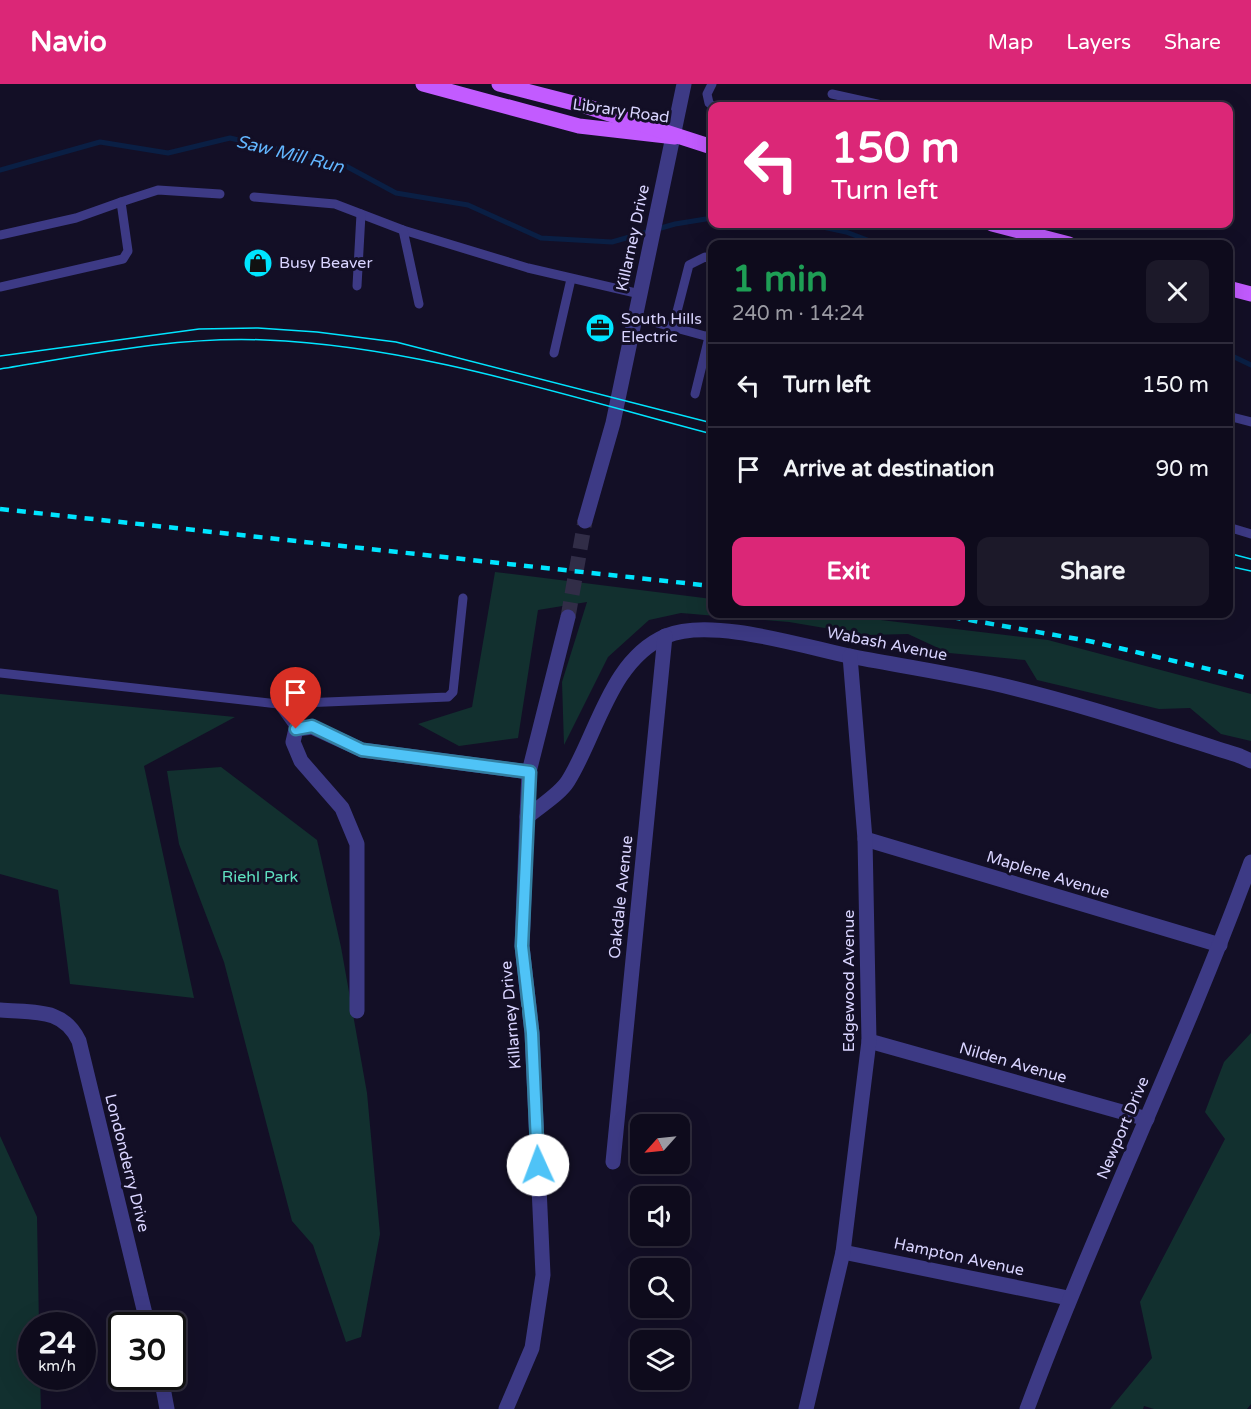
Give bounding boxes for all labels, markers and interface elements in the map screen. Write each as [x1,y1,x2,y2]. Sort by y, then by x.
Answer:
text: Navio [30,25,107,59]
text: Map [988,30,1033,55]
text: Layers [1066,30,1131,55]
text: Share [1164,30,1221,55]
street label: Library Road [571,94,671,128]
text: 150 m [831,123,960,174]
icon: left [732,126,810,204]
water label: Saw Mill Run [234,130,347,178]
text: Turn left [831,174,938,207]
street label: Killarney Drive [612,183,654,293]
shop icon: Busy Beaver [242,247,274,279]
place label: Busy Beaver [279,253,373,273]
text: 1 min [732,258,828,301]
button: close [1146,260,1209,323]
text: 240 m · 14:24 [732,302,864,326]
place label: South Hills Electric [621,309,702,347]
office icon: South Hills Electric [584,312,616,344]
icon: left [732,369,765,402]
text: Turn left [783,372,871,398]
text: 150 m [1142,372,1209,398]
icon: arrive [732,453,765,486]
text: Arrive at destination [783,456,994,482]
text: 90 m [1155,456,1209,482]
button: Exit [732,537,965,606]
button: Share [977,537,1209,606]
street label: Wabash Avenue [825,622,949,666]
pin [270,667,321,729]
icon: arrive [279,676,312,709]
street label: Oakdale Avenue [605,834,637,960]
street label: Maplene Avenue [984,847,1112,903]
park label: Riehl Park [222,867,299,887]
street label: Edgewood Avenue [839,910,859,1052]
street label: Killarney Drive [496,960,526,1070]
street label: Nilden Avenue [957,1038,1069,1088]
street label: Newport Drive [1092,1074,1154,1182]
street label: Londonderry Drive [100,1092,154,1234]
north arrow [630,1114,690,1174]
map controls [630,1114,690,1390]
position arrow [506,1133,570,1197]
button: sound [630,1186,690,1246]
street label: Hampton Avenue [892,1233,1026,1281]
button: search [630,1258,690,1318]
speed limit sign: 30 [108,1312,186,1390]
text: 24 [38,1325,76,1362]
button: layers [630,1330,690,1390]
text: km/h [38,1357,76,1375]

